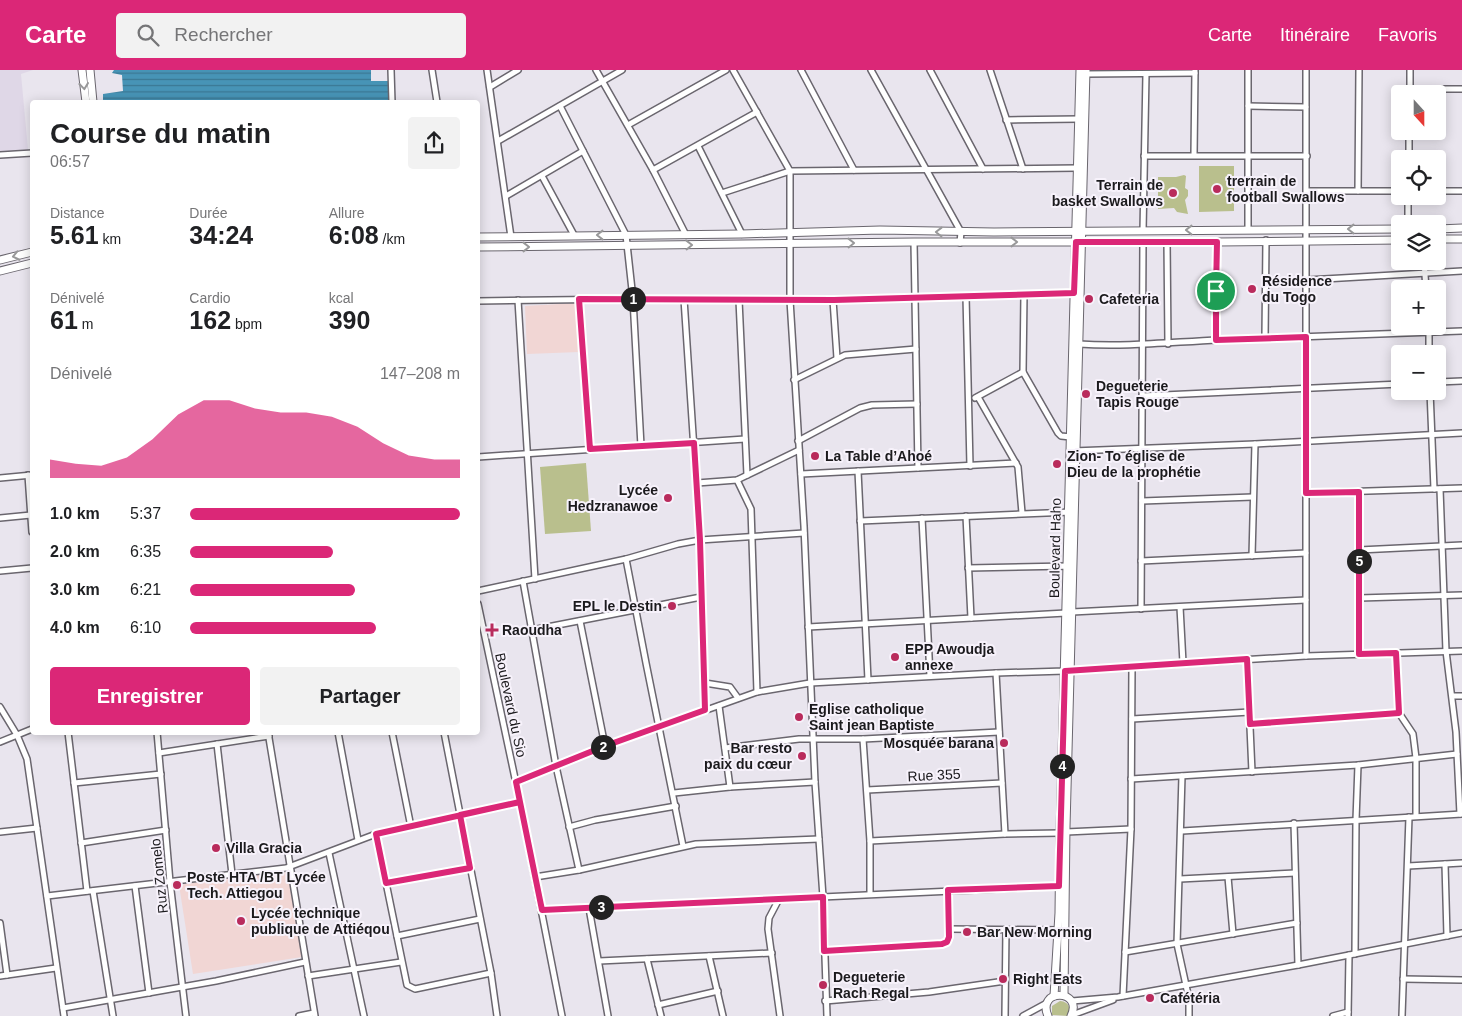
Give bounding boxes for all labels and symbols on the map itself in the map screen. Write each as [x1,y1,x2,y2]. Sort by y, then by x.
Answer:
one-way arrow [78,83,89,91]
north arrow [1391,85,1446,140]
place label: trerrain de football Swallows [1227,173,1345,205]
place label: Terrain de basket Swallows [1052,177,1163,209]
marker: trerrain de football Swallows [1211,183,1223,195]
marker: Terrain de basket Swallows [1167,187,1179,199]
one-way arrow [1347,224,1355,234]
one-way arrow [1185,225,1192,235]
one-way arrow [935,226,943,237]
one-way arrow [596,230,604,240]
one-way arrow [1010,237,1018,247]
one-way arrow [848,238,855,248]
one-way arrow [685,240,693,251]
one-way arrow [522,242,530,252]
one-way arrow [12,250,21,261]
pin [1195,270,1237,312]
place label: Résidence du Togo [1262,273,1332,305]
marker: Résidence du Togo [1246,283,1258,295]
pin: 1 [620,286,646,312]
place label: Cafeteria [1099,291,1159,307]
marker: Cafeteria [1083,293,1095,305]
place label: Degueterie Tapis Rouge [1096,378,1179,410]
marker: Degueterie Tapis Rouge [1080,388,1092,400]
place label: La Table d’Ahoé [825,448,932,464]
place label: Zion- To église de Dieu de la prophétie [1067,448,1201,480]
marker: La Table d’Ahoé [809,450,821,462]
marker: Zion- To église de Dieu de la prophétie [1051,458,1063,470]
place label: Lycée Hedzranawoe [568,482,658,514]
marker: Lycée Hedzranawoe [662,492,674,504]
street label: Boulevard Haho [1046,497,1064,598]
pin: 5 [1346,548,1372,574]
place label: EPL le Destin [573,598,662,614]
marker: EPL le Destin [666,600,678,612]
place label: Raoudha [502,622,562,638]
marker: Raoudha [486,624,498,636]
place label: EPP Awoudja annexe [905,641,994,673]
street label: Boulevard du Sio [492,651,530,759]
marker: EPP Awoudja annexe [889,651,901,663]
place label: Eglise catholique Saint jean Baptiste [809,701,934,733]
marker: Eglise catholique Saint jean Baptiste [793,711,805,723]
pin: 2 [590,734,616,760]
place label: Mosquée barana [884,735,994,751]
marker: Mosquée barana [998,737,1010,749]
place label: Bar resto paix du cœur [704,740,793,772]
marker: Bar resto paix du cœur [796,750,808,762]
pin: 4 [1050,754,1074,778]
street label: Rue 355 [907,766,961,784]
street label: Ruz Zomelo [147,837,171,914]
place label: Villa Gracia [226,840,302,856]
marker: Villa Gracia [210,842,222,854]
place label: Poste HTA /BT Lycée Tech. Attiegou [187,869,326,901]
marker: Poste HTA /BT Lycée Tech. Attiegou [171,879,183,891]
pin: 3 [588,894,614,920]
place label: Lycée technique publique de Attiéqou [251,905,390,937]
marker: Lycée technique publique de Attiéqou [235,915,247,927]
place label: Bar New Morning [977,924,1092,940]
marker: Bar New Morning [961,926,973,938]
place label: Degueterie Rach Regal [833,969,909,1001]
place label: Right Eats [1013,971,1082,987]
marker: Right Eats [997,973,1009,985]
marker: Degueterie Rach Regal [817,979,829,991]
place label: Cafétéria [1160,990,1220,1006]
marker: Cafétéria [1144,992,1156,1004]

